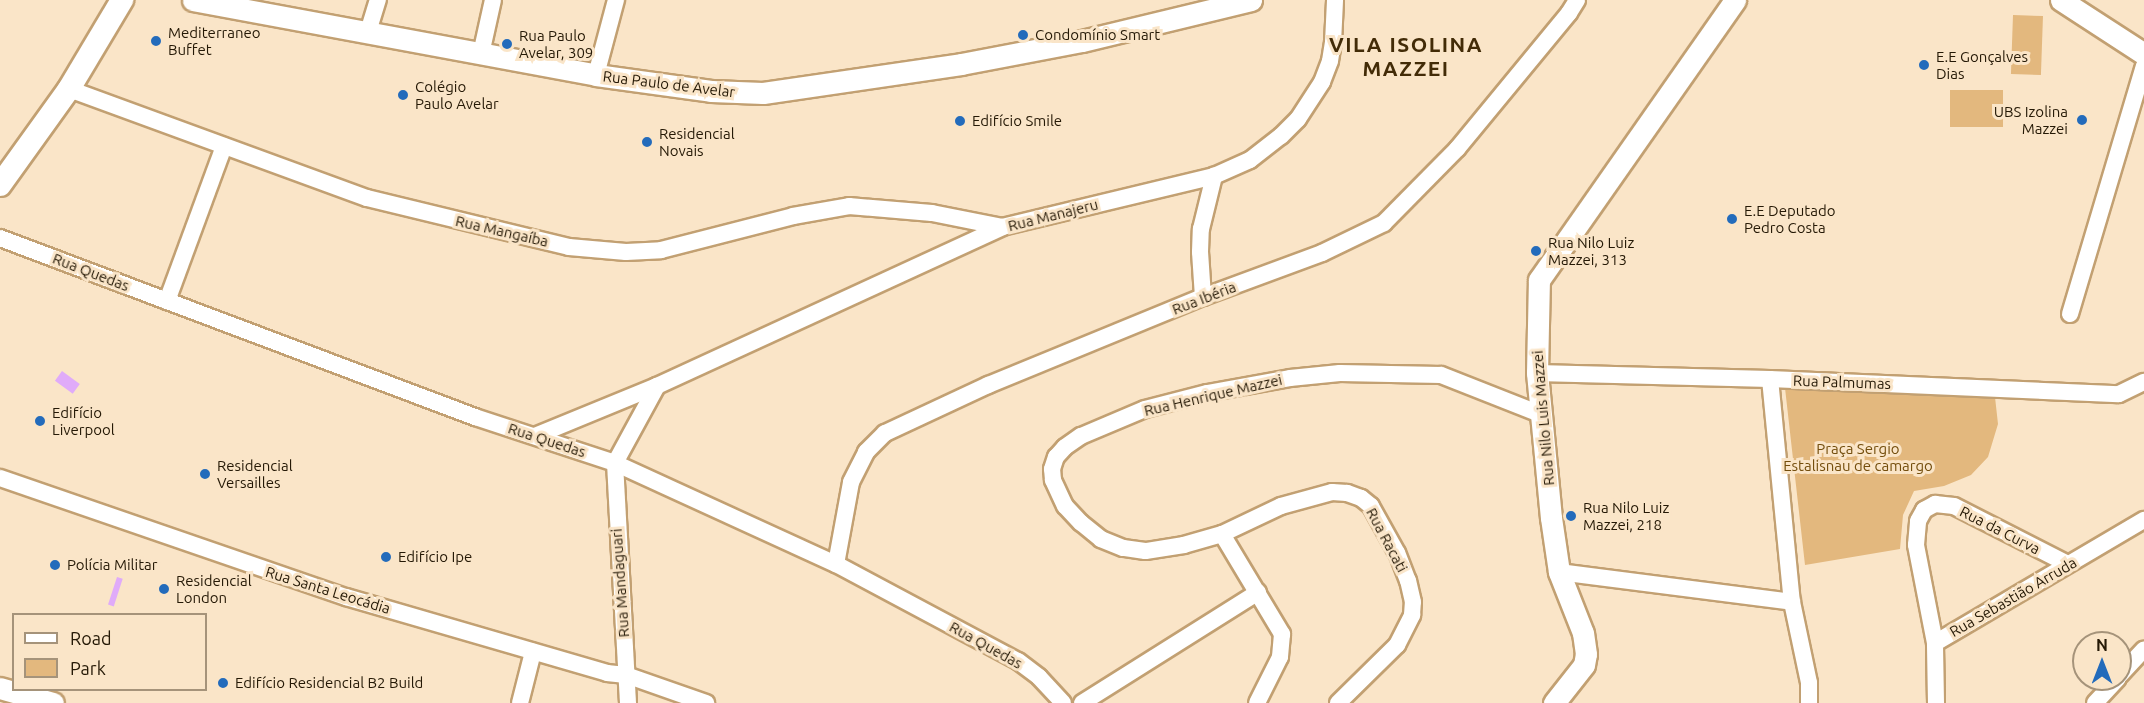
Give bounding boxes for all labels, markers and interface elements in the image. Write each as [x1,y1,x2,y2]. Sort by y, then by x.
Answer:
place label: Mediterraneo Buffet [168,23,261,58]
place label: Rua Paulo Avelar, 309 [519,26,593,61]
place label: Condomínio Smart [1035,26,1160,44]
marker: Condomínio Smart [1016,28,1030,42]
district label: VILA ISOLINA MAZZEI [1329,31,1483,81]
marker: Mediterraneo Buffet [149,34,163,48]
marker: Rua Paulo Avelar, 309 [500,37,514,51]
place label: E.E Gonçalves Dias [1936,47,2028,82]
marker: E.E Gonçalves Dias [1917,58,1931,72]
street label: Rua Paulo de Avelar [602,67,736,101]
place label: Colégio Paulo Avelar [415,77,499,112]
marker: Colégio Paulo Avelar [396,88,410,102]
place label: UBS Izolina Mazzei [1994,102,2068,137]
marker: UBS Izolina Mazzei [2073,111,2091,129]
place label: Edifício Smile [972,112,1062,130]
marker: Edifício Smile [953,114,967,128]
place label: Residencial Novais [659,124,735,159]
marker: Residencial Novais [640,135,654,149]
street label: Rua Manajeru [1006,195,1100,235]
place label: E.E Deputado Pedro Costa [1744,201,1835,236]
street label: Rua Mangaíba [454,212,550,250]
marker: E.E Deputado Pedro Costa [1725,212,1739,226]
place label: Rua Nilo Luiz Mazzei, 313 [1548,233,1634,268]
marker: Rua Nilo Luiz Mazzei, 313 [1529,244,1543,258]
street label: Rua Quedas [50,249,132,295]
street label: Rua Ibéria [1170,278,1238,318]
street label: Rua Nilo Luis Mazzei [1528,350,1558,486]
street label: Rua Henrique Mazzei [1142,370,1284,420]
street label: Rua Palmumas [1793,371,1891,393]
place label: Edifício Liverpool [52,403,115,438]
marker: Edifício Liverpool [33,414,47,428]
street label: Rua Quedas [506,419,588,461]
park label: Praça Sergio Estalisnau de camargo [1783,439,1933,474]
place label: Residencial Versailles [217,456,293,491]
marker: Residencial Versailles [198,467,212,481]
place label: Rua Nilo Luiz Mazzei, 218 [1583,498,1669,533]
street label: Rua da Curva [1957,502,2043,558]
street label: Rua Racati [1363,505,1411,575]
marker: Rua Nilo Luiz Mazzei, 218 [1564,509,1578,523]
street label: Rua Mandaguari [607,528,633,638]
place label: Edifício Ipe [398,548,472,566]
marker: Edifício Ipe [379,550,393,564]
street label: Rua Sebastião Arruda [1946,553,2080,641]
place label: Polícia Militar [67,556,157,574]
marker: Polícia Militar [48,558,62,572]
street label: Rua Santa Leocádia [263,562,393,618]
place label: Residencial London [176,571,252,606]
marker: Residencial London [157,582,171,596]
legend [12,613,207,691]
street label: Rua Quedas [946,618,1026,672]
text: Road [70,628,112,648]
north arrow [2072,631,2132,691]
text: N [2096,636,2108,654]
text: Park [70,658,106,678]
place label: Edifício Residencial B2 Build [235,674,423,692]
marker: Edifício Residencial B2 Build [216,676,230,690]

